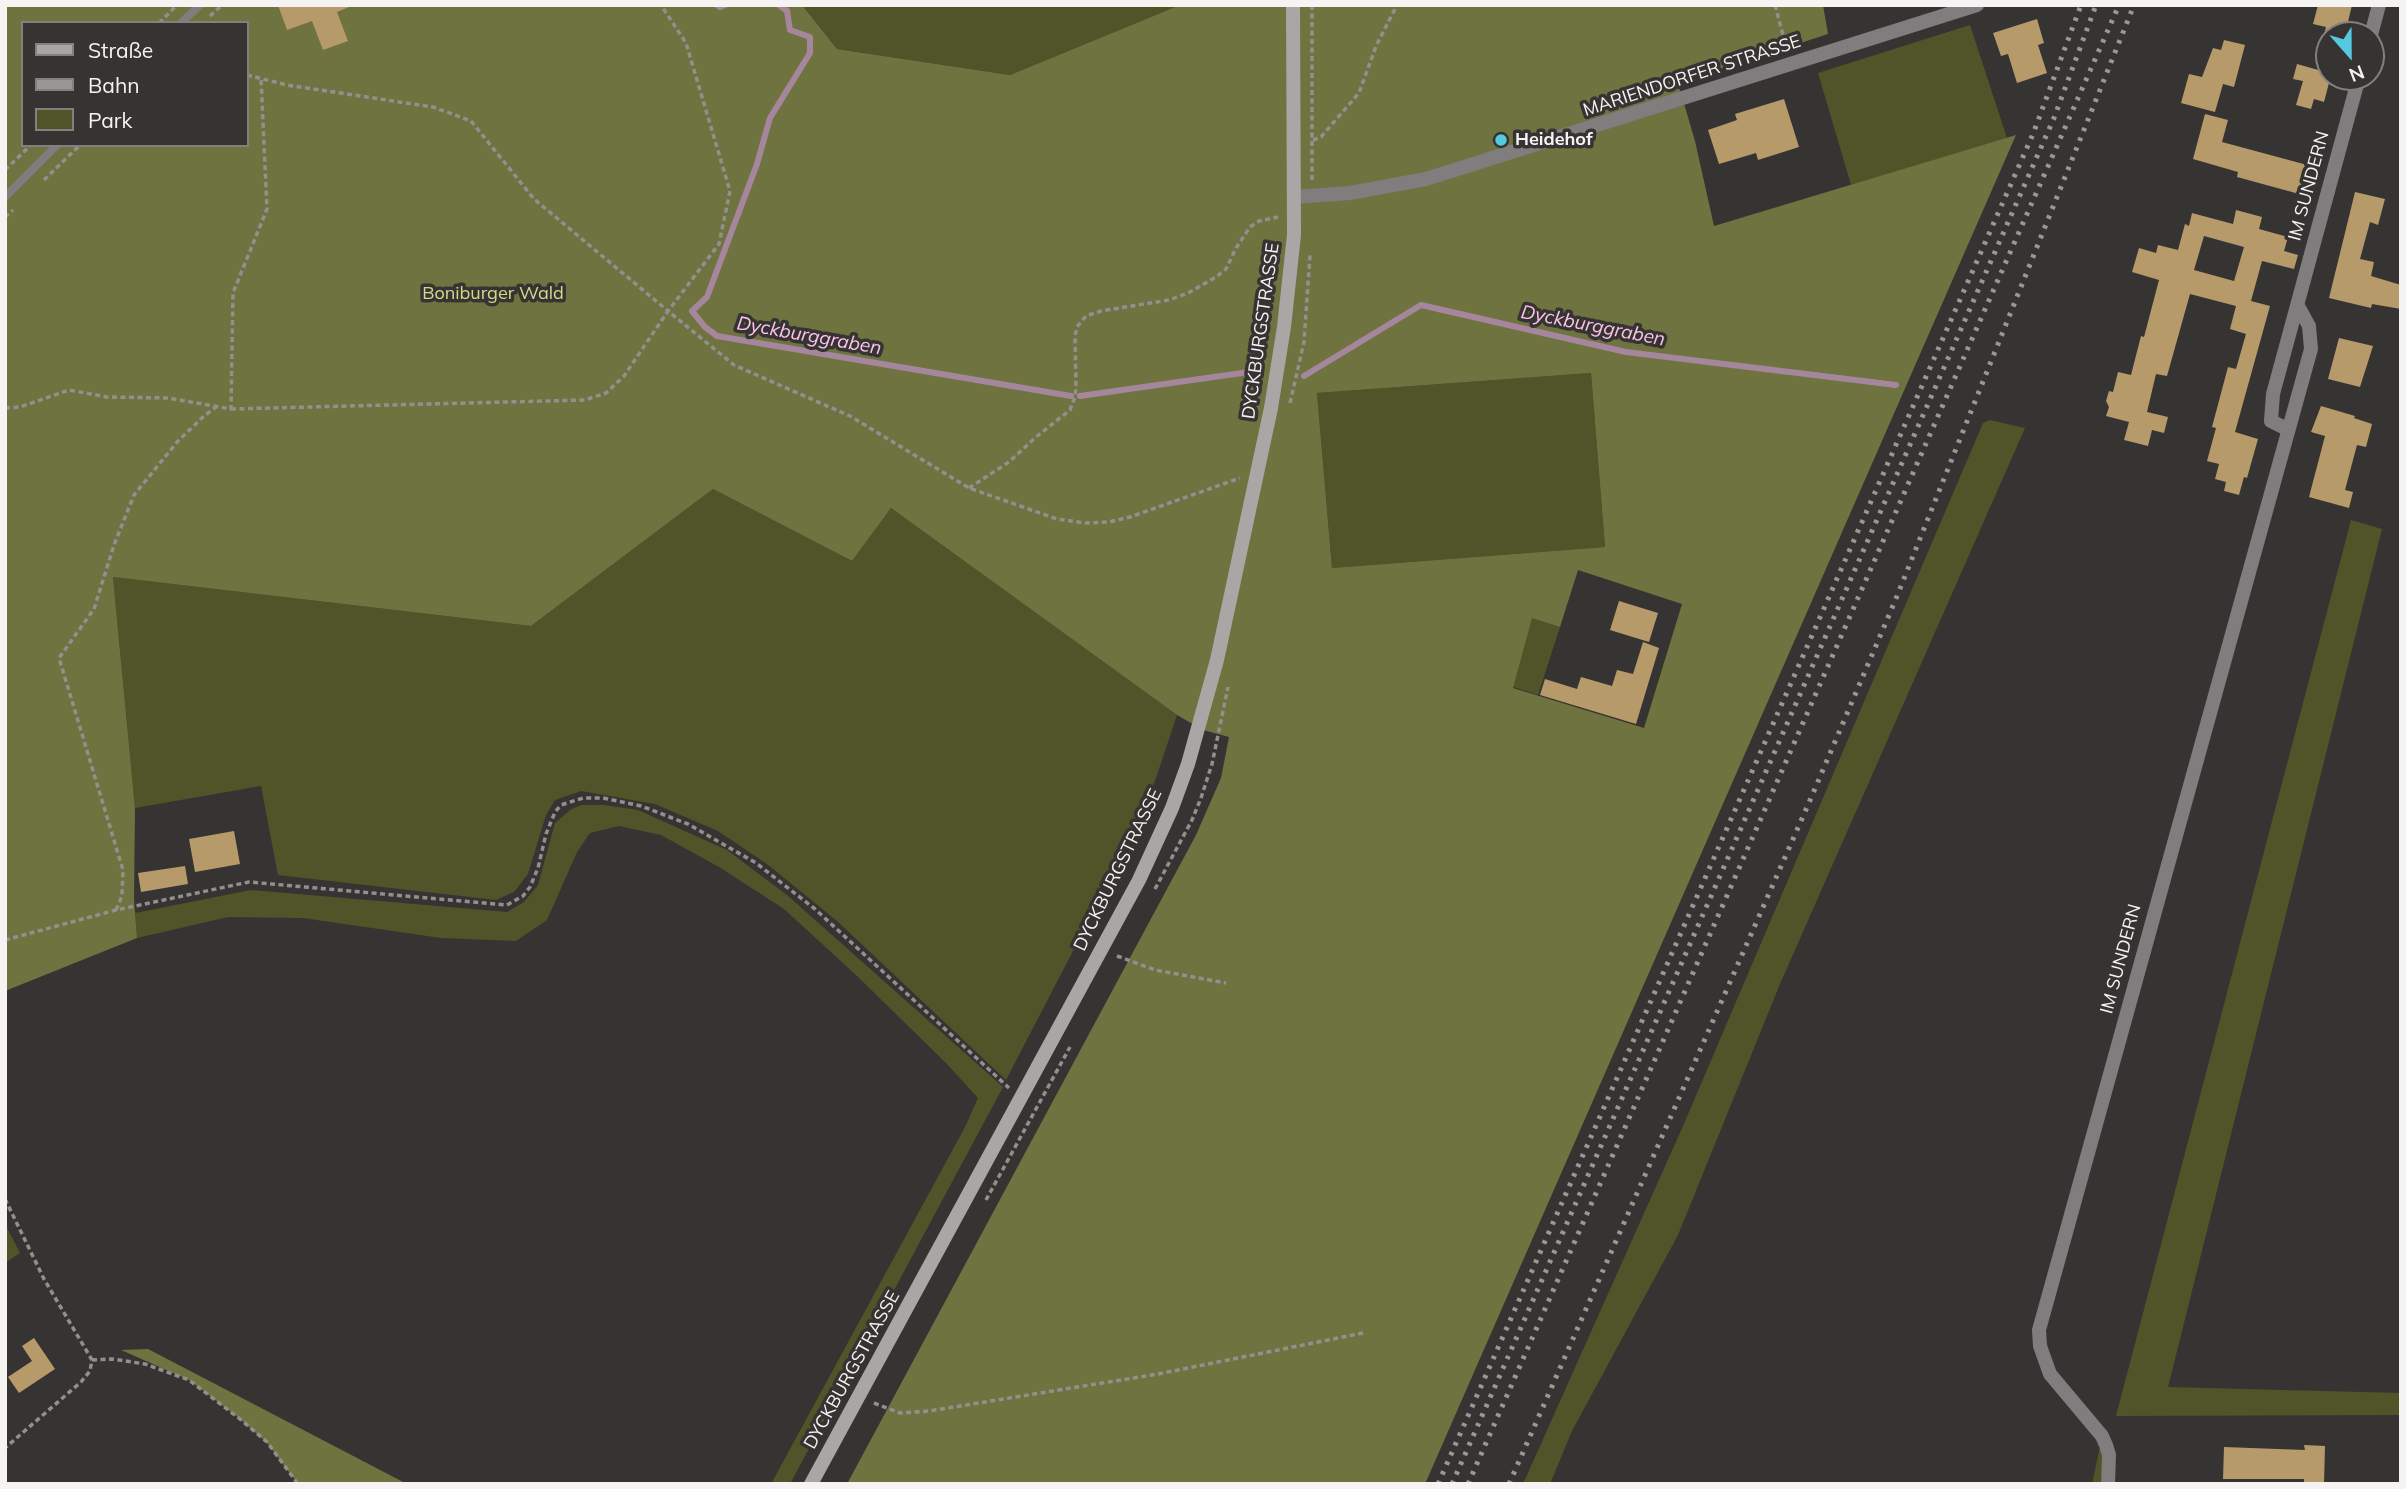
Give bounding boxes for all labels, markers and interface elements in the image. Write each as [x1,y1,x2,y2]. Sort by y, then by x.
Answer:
legend [21,21,248,147]
north arrow [2315,21,2385,91]
street label: MARIENDORFER STRASSE [1580,31,1804,121]
text: Straße [88,37,153,63]
text: N [2346,60,2368,88]
text: Bahn [88,72,140,98]
text: Park [88,107,132,133]
place label: Heidehof [1515,129,1593,151]
street label: IM SUNDERN [2284,129,2334,243]
marker: Heidehof [1493,132,1509,148]
street label: DYCKBURGSTRASSE [1238,242,1284,420]
park label: Boniburger Wald [422,283,564,305]
water label: Dyckburggraben [1519,301,1667,351]
water label: Dyckburggraben [735,312,883,360]
street label: DYCKBURGSTRASSE [1069,785,1167,955]
street label: IM SUNDERN [2096,902,2146,1016]
street label: DYCKBURGSTRASSE [800,1287,904,1453]

